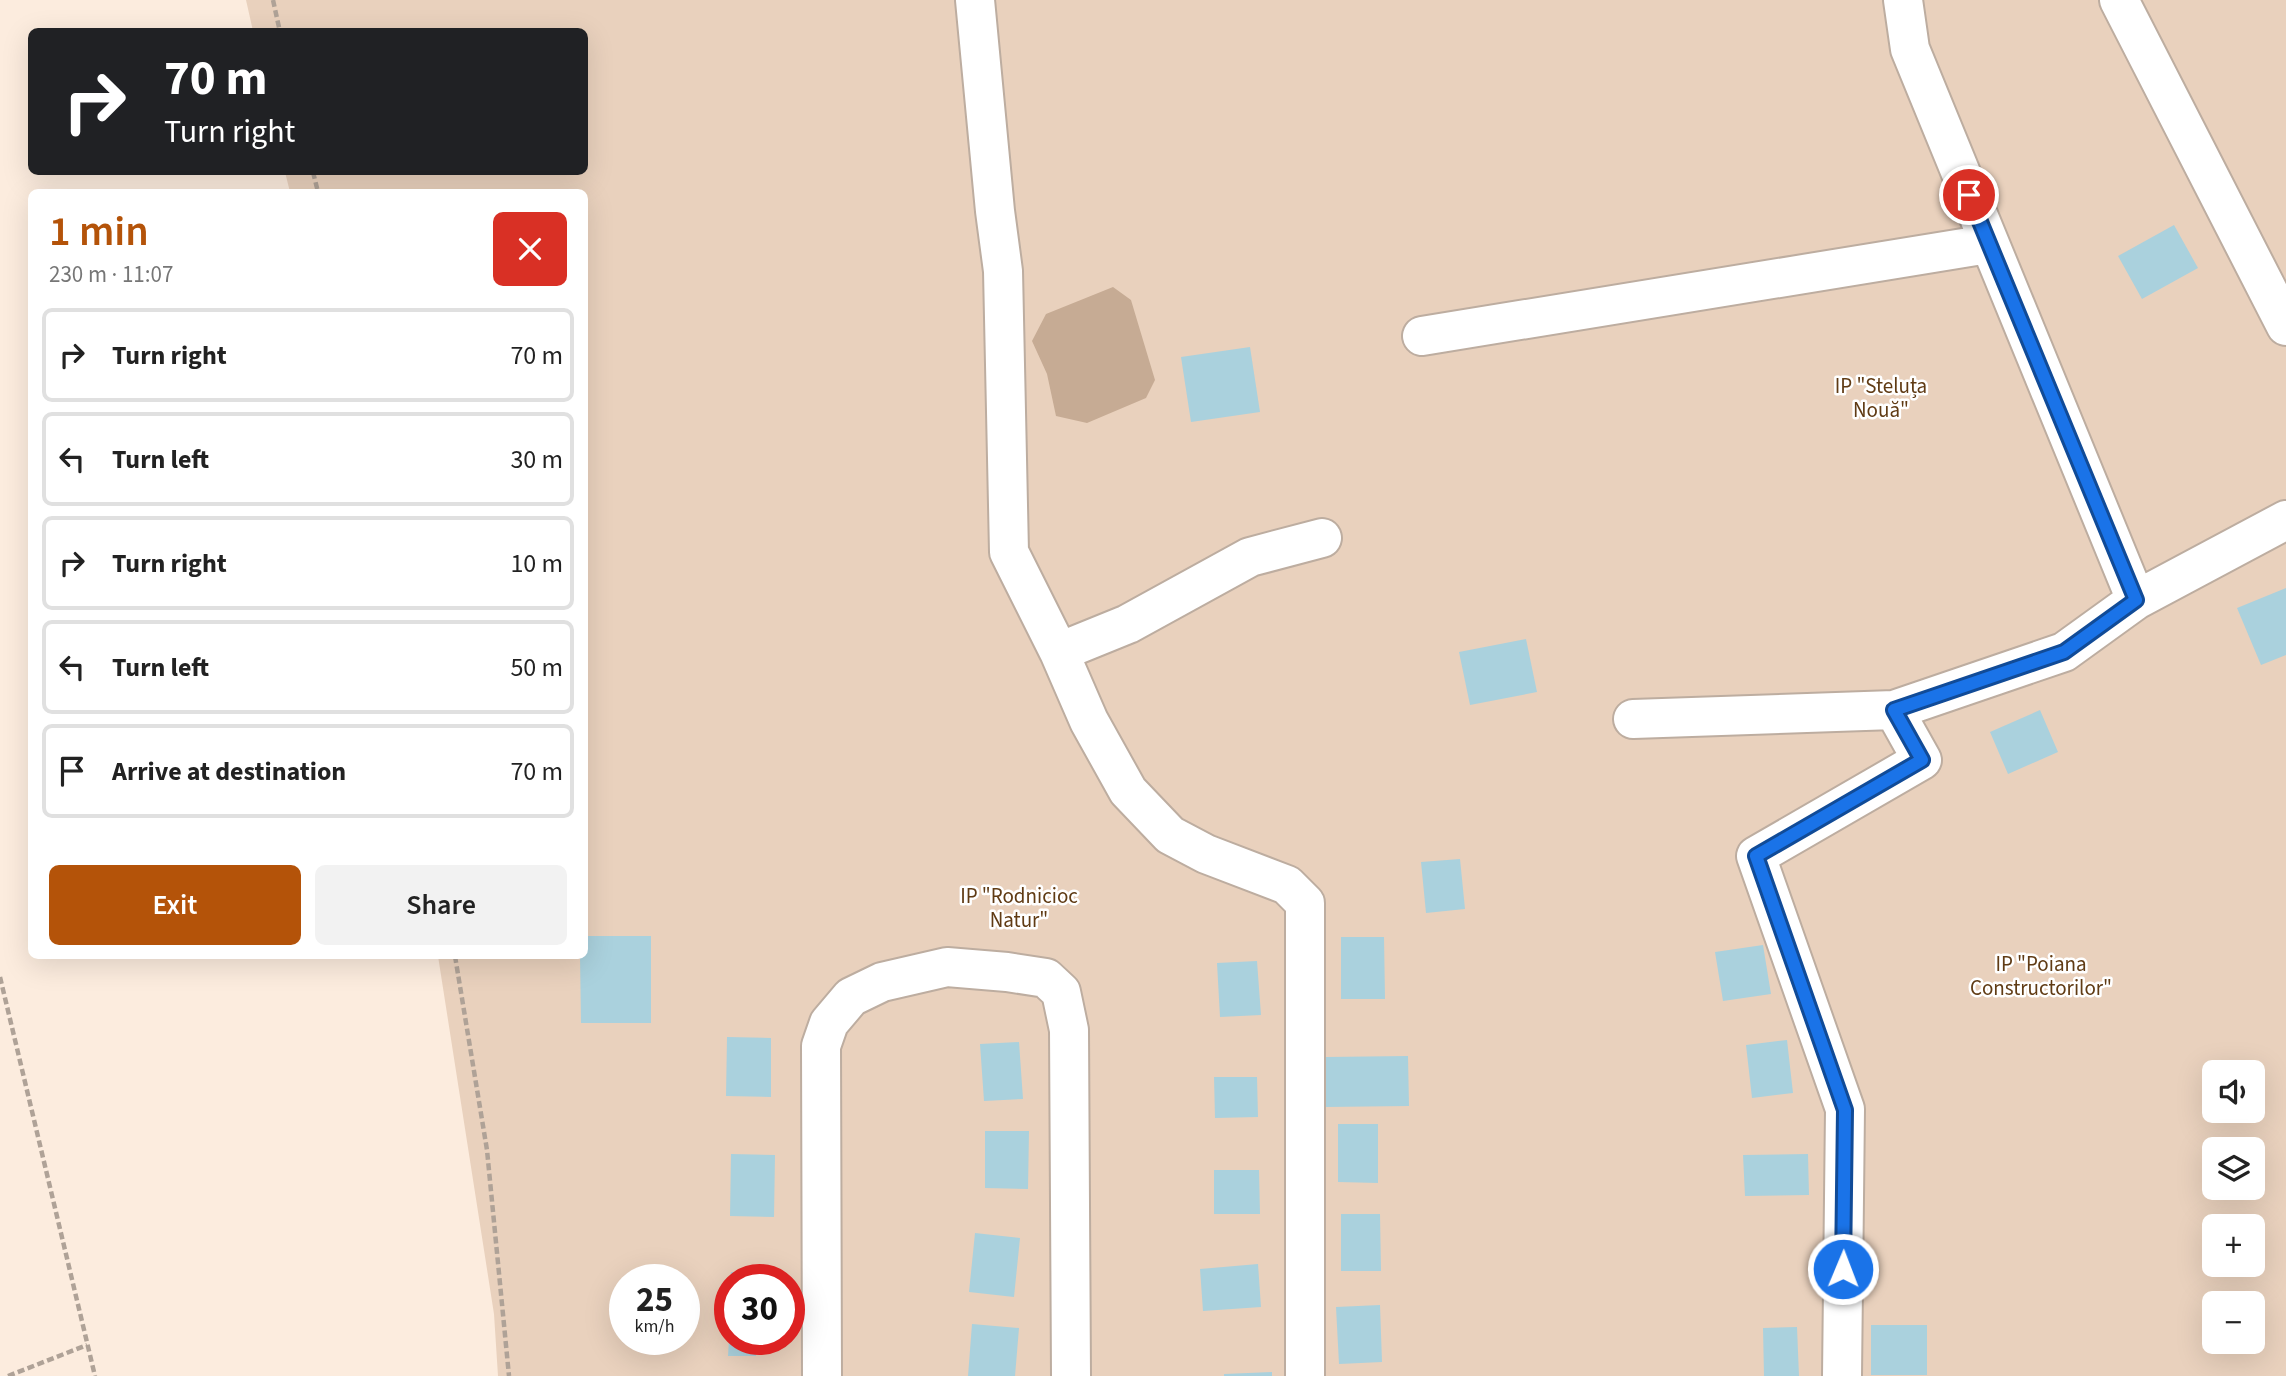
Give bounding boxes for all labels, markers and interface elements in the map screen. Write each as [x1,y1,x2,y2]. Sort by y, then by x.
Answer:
text: 70 m [164,44,268,114]
icon: right [49,56,140,147]
text: Turn right [164,109,295,155]
pin [1939,165,1999,225]
icon: arrive [1950,176,1988,214]
text: 1 min [49,202,149,262]
button: close [493,212,567,286]
text: 230 m · 11:07 [49,258,173,291]
icon: right [53,336,91,374]
text: Turn right [112,337,227,374]
text: 70 m [510,337,563,374]
park label: IP "Steluța Nouă" [1835,371,1927,425]
icon: left [53,440,91,478]
text: Turn left [112,441,209,478]
text: 30 m [510,441,563,478]
icon: right [53,544,91,582]
text: Turn right [112,545,227,582]
text: 10 m [510,545,563,582]
icon: left [53,648,91,686]
text: Turn left [112,649,209,686]
text: 50 m [510,649,563,686]
icon: arrive [53,752,91,790]
text: Arrive at destination [112,753,346,790]
text: 70 m [510,753,563,790]
button: Exit [49,865,301,945]
button: Share [315,865,567,945]
park label: IP "Rodnicioc Natur" [960,881,1078,935]
park label: IP "Poiana Constructorilor" [1970,949,2112,1003]
map controls [2202,1060,2265,1354]
button: sound [2202,1060,2265,1123]
button: layers [2202,1137,2265,1200]
button: + [2202,1214,2265,1277]
position arrow [1806,1232,1880,1306]
speed limit sign: 30 [714,1264,805,1355]
text: 25 [636,1275,673,1325]
button: − [2202,1291,2265,1354]
text: km/h [635,1314,674,1339]

